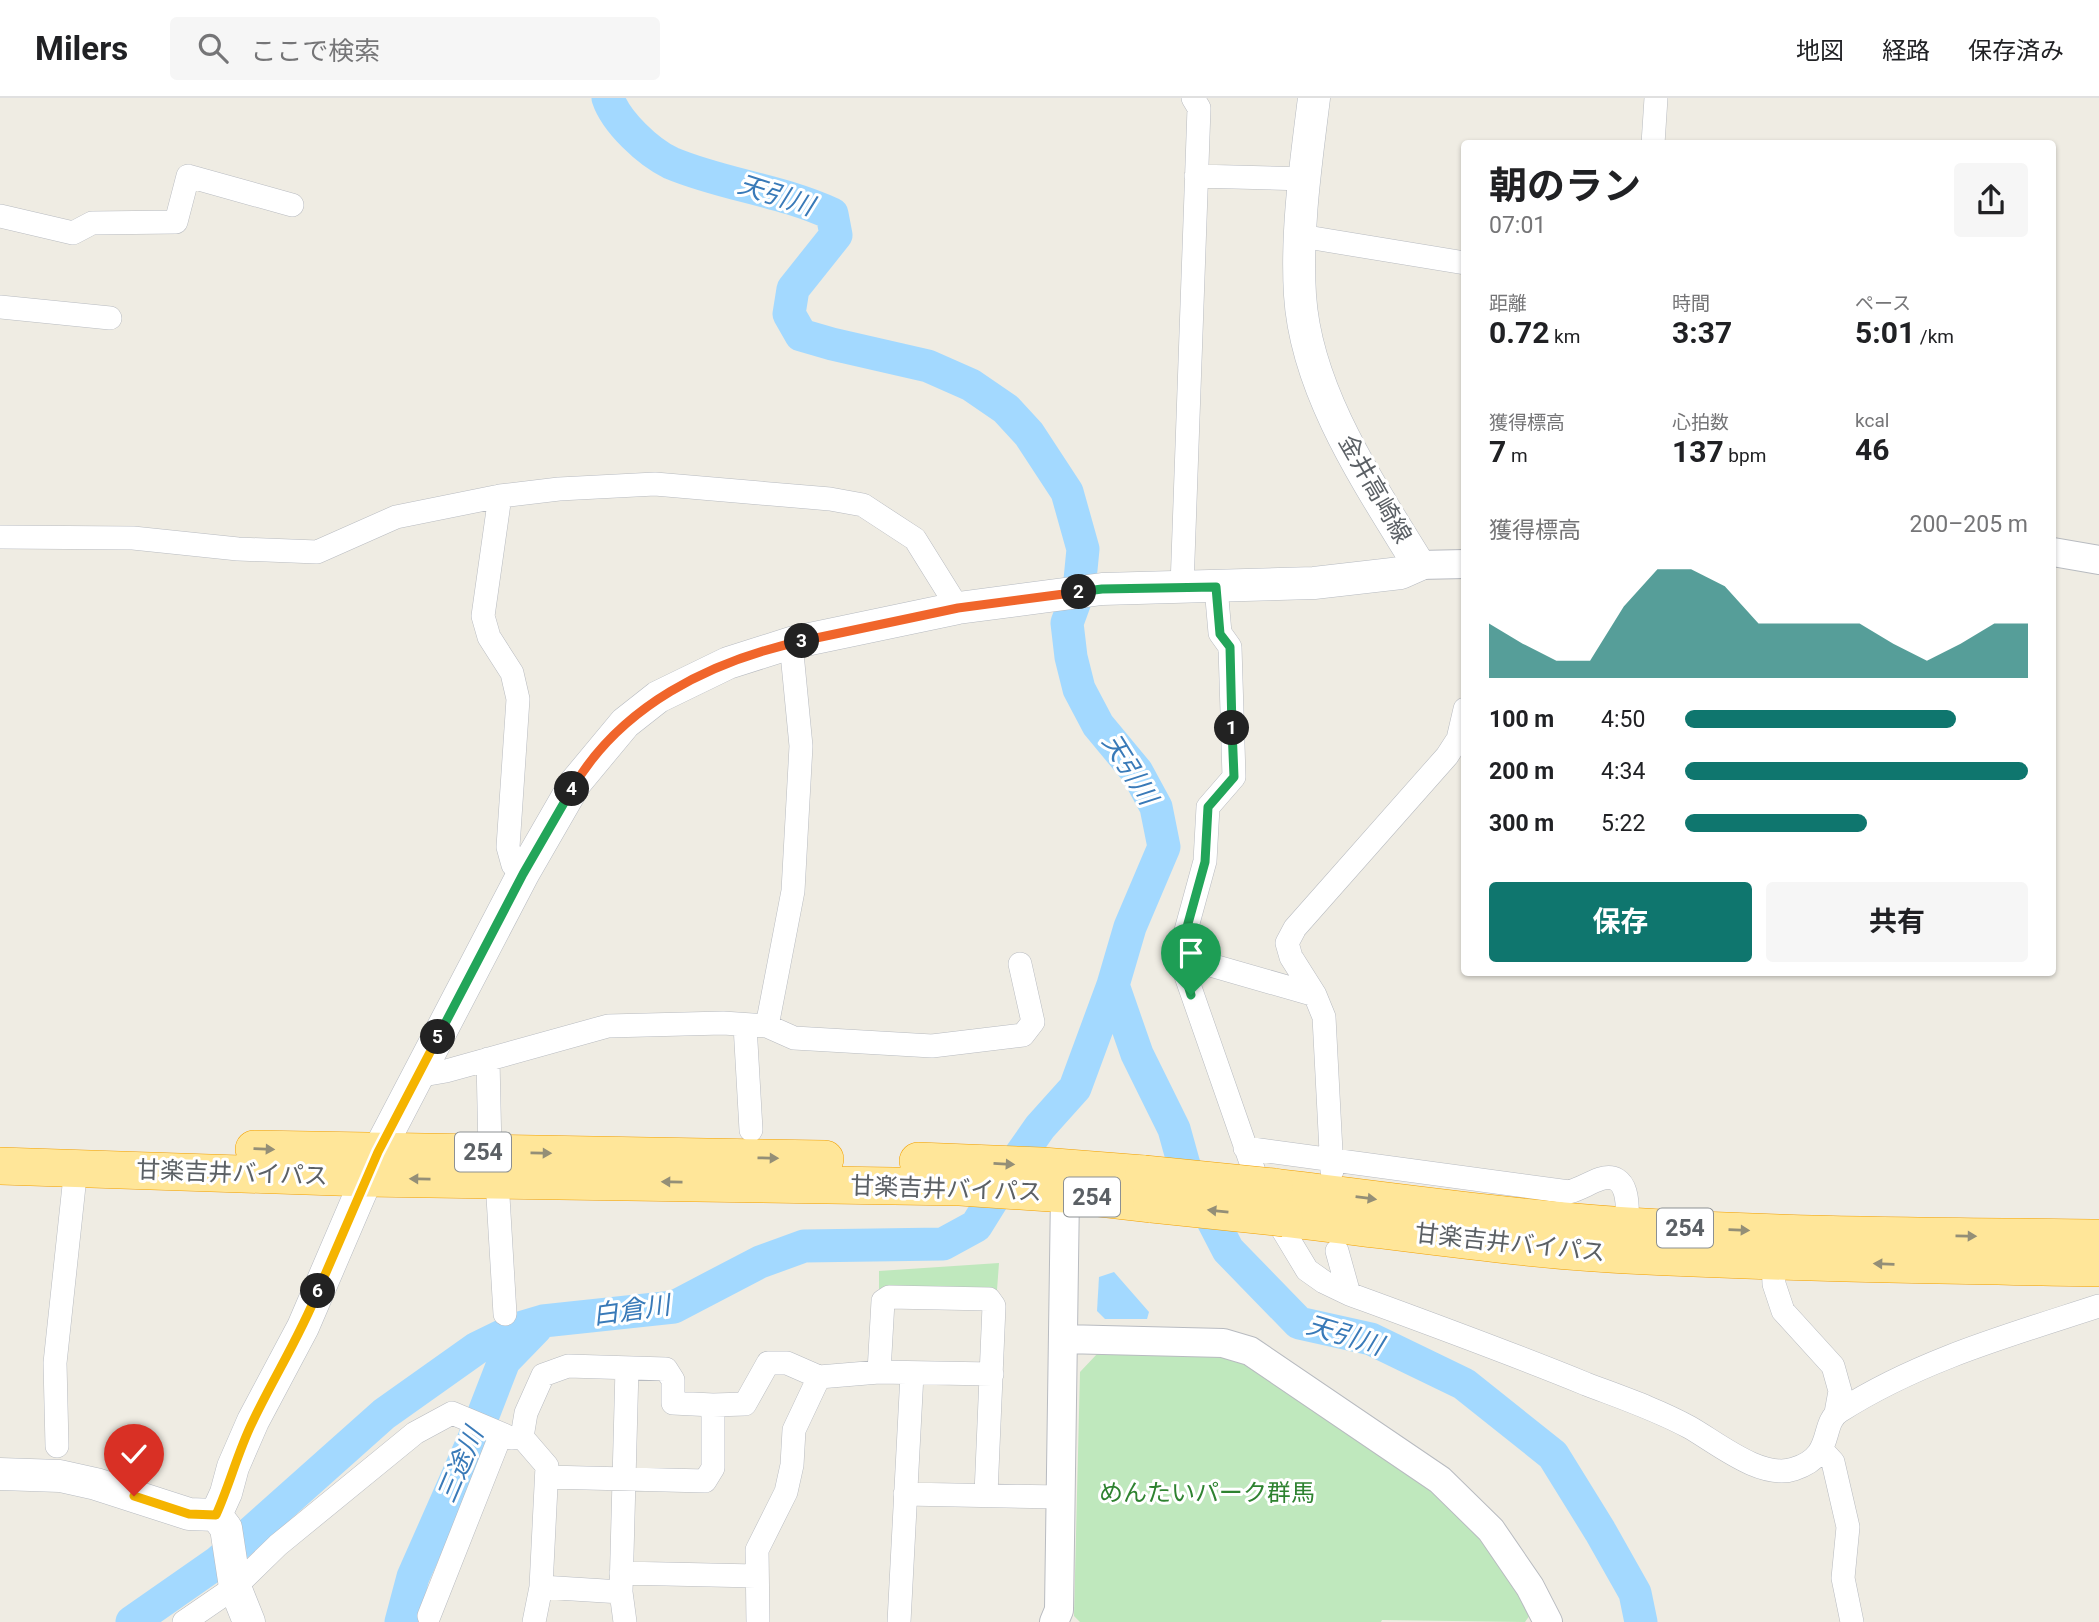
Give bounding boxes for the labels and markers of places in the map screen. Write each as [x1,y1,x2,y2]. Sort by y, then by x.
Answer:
pin: 2 [1062,574,1096,610]
pin: 3 [784,624,820,658]
pin: 1 [1214,710,1250,746]
pin: 4 [554,772,590,806]
pin [1161,923,1221,995]
pin: 5 [420,1020,456,1054]
pin: 6 [300,1274,336,1308]
pin [104,1424,164,1496]

